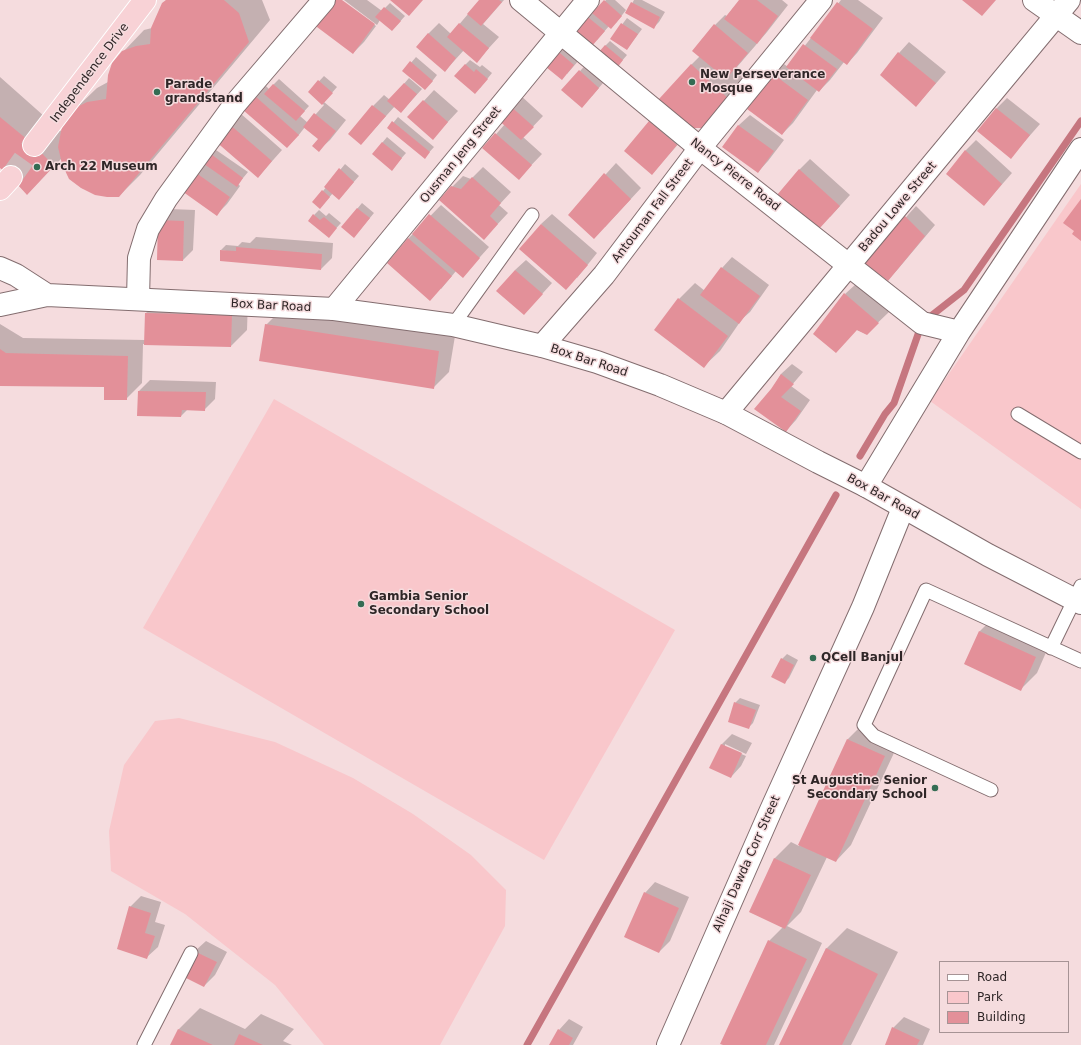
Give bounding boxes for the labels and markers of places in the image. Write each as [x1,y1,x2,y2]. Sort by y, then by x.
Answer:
place label: New Perseverance Mosque [700,68,825,96]
marker: New Perseverance Mosque [687,77,697,87]
place label: Parade grandstand [165,78,243,106]
marker: Parade grandstand [152,87,162,97]
place label: Arch 22 Museum [45,160,158,174]
marker: Arch 22 Museum [32,162,42,172]
place label: Gambia Senior Secondary School [369,590,489,618]
marker: Gambia Senior Secondary School [356,599,366,609]
place label: QCell Banjul [821,651,903,665]
marker: QCell Banjul [808,653,818,663]
place label: St Augustine Senior Secondary School [792,774,927,802]
marker: St Augustine Senior Secondary School [930,783,940,793]

